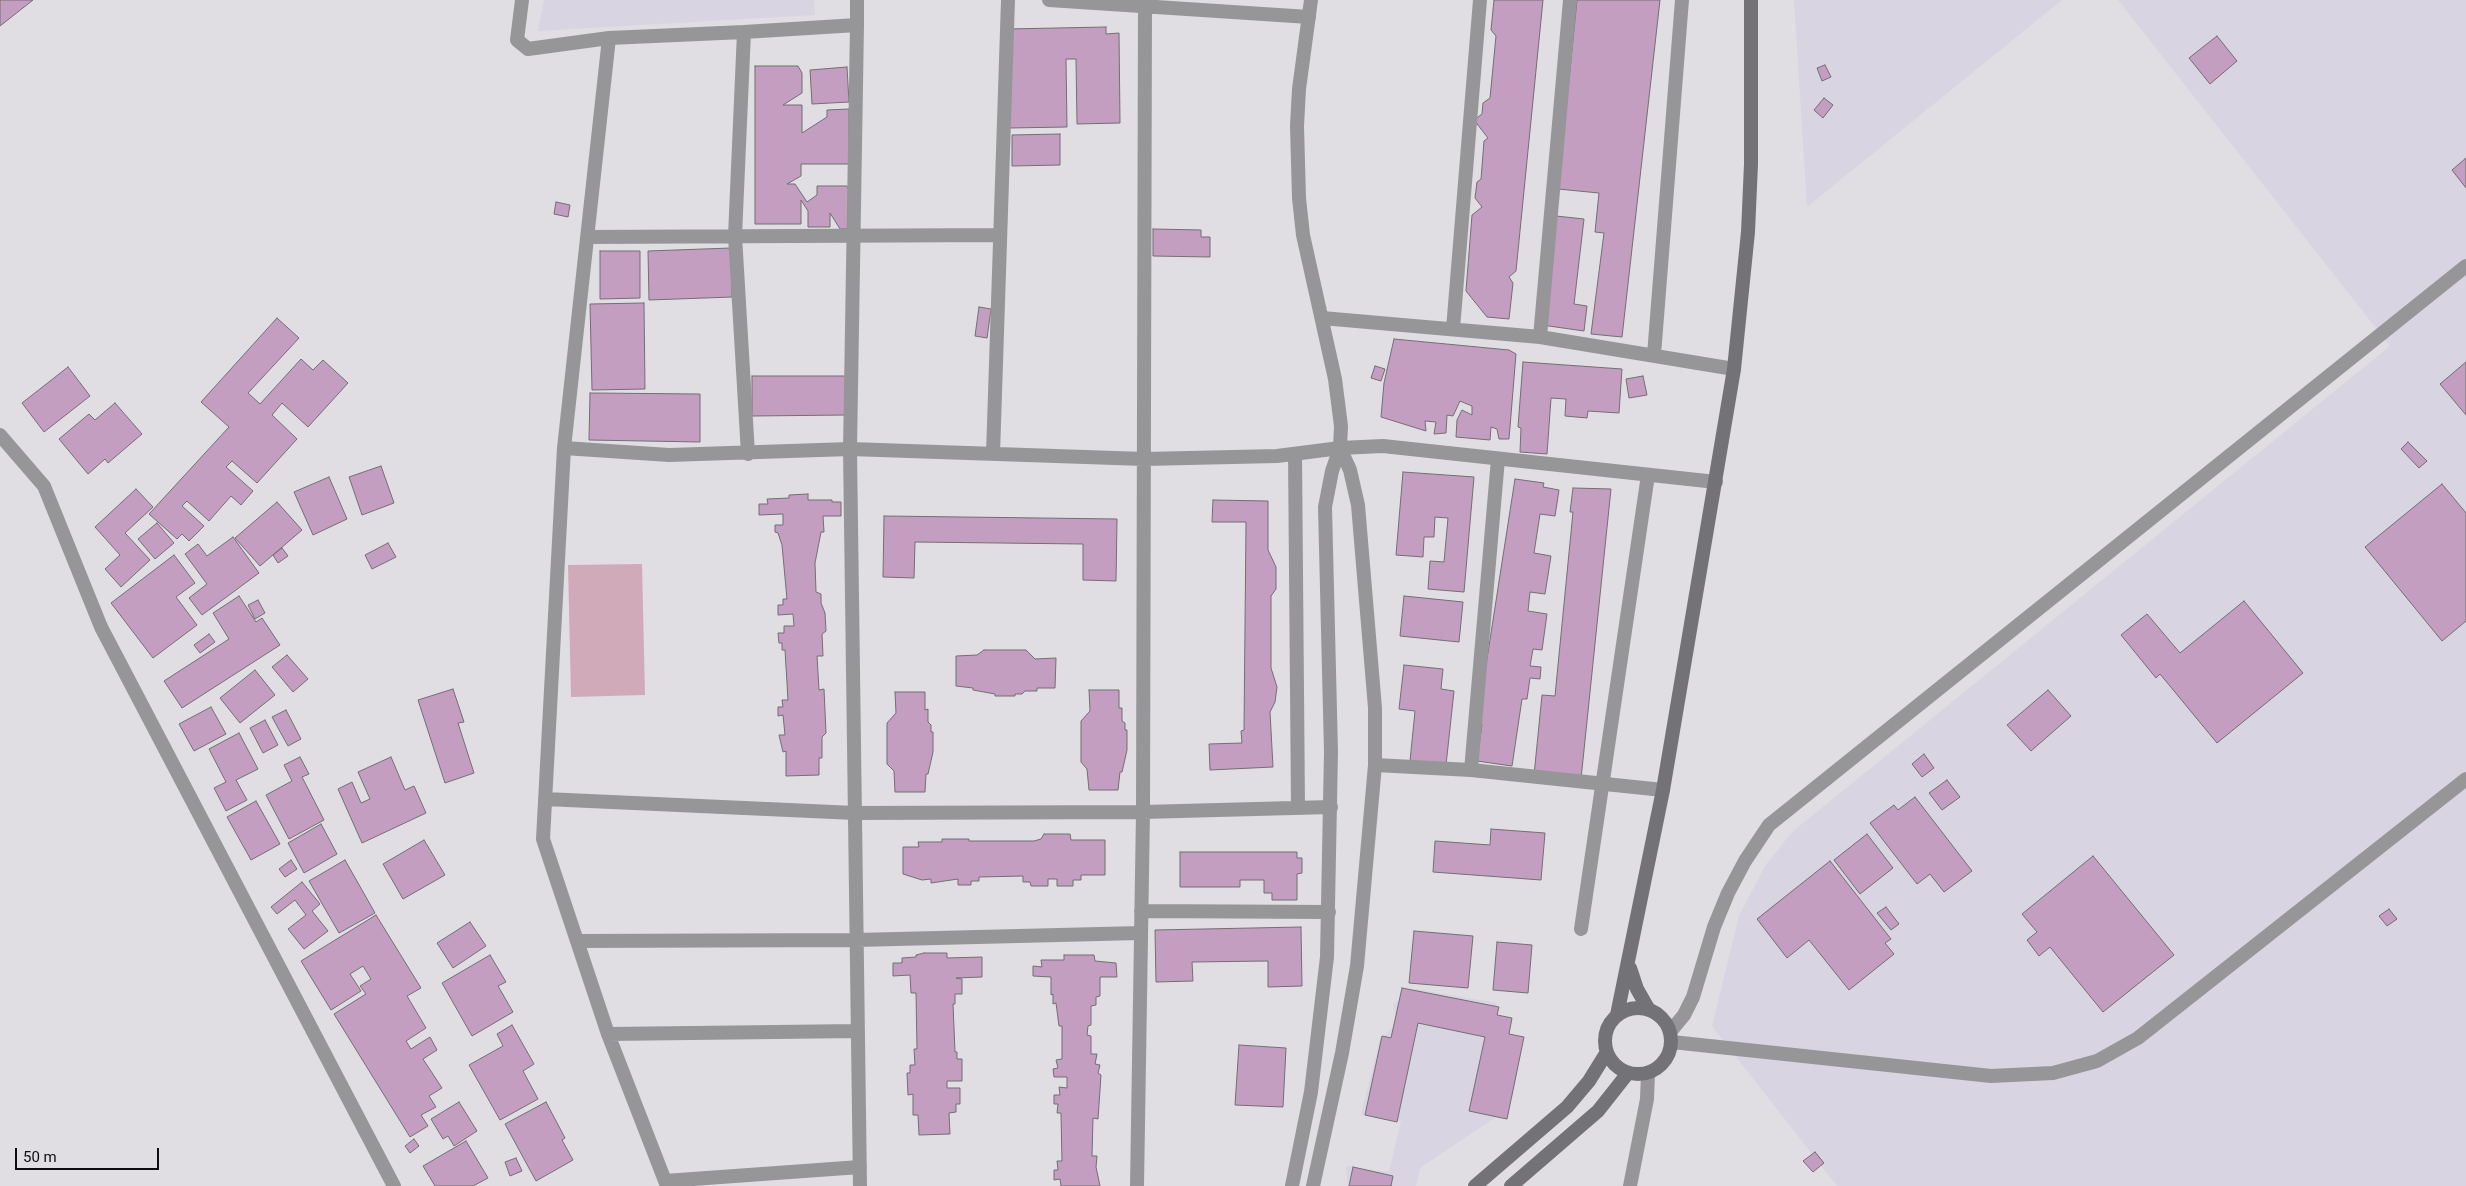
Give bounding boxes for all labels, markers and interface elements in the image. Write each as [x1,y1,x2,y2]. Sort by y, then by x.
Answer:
scale bar [18,1138,161,1170]
text: 50 m [23,1148,57,1166]

